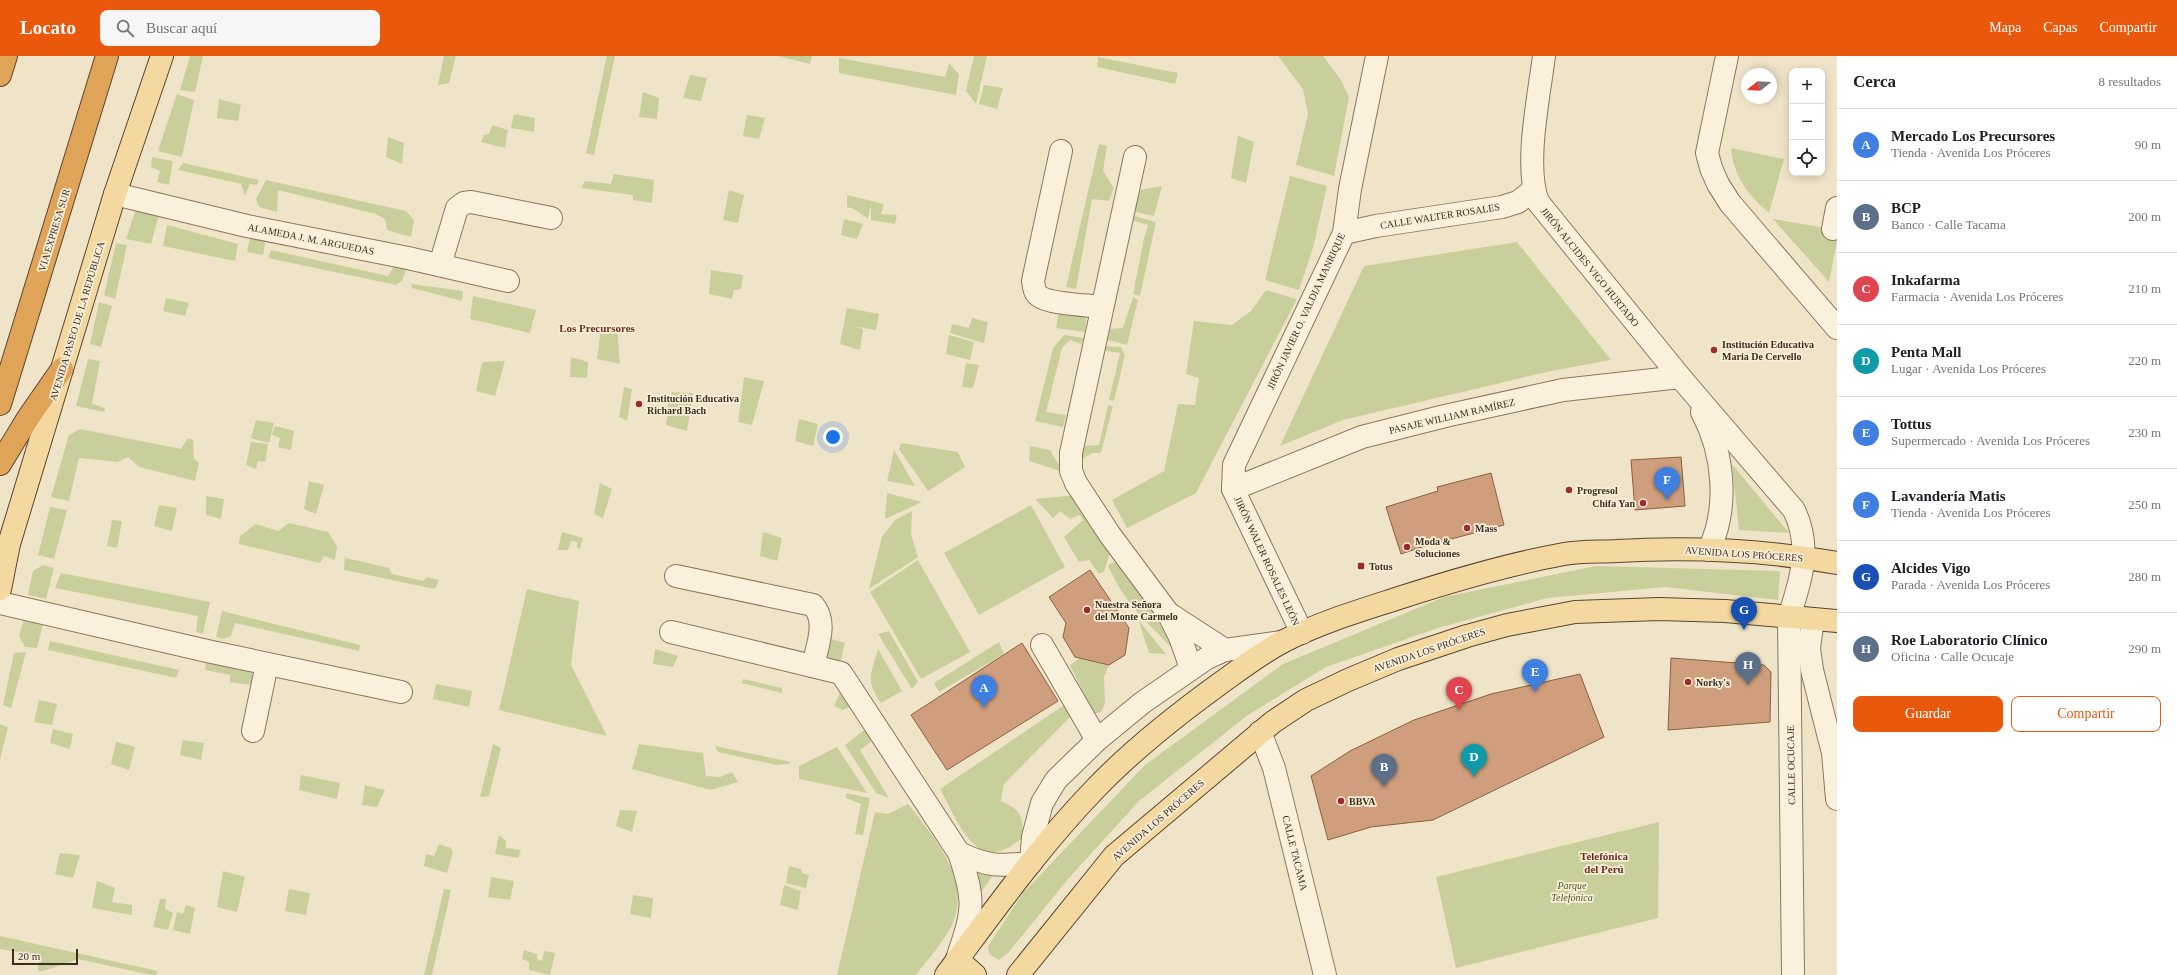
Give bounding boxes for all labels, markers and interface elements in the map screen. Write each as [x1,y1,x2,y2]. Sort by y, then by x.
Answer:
search box [100,10,380,46]
text: Locato [20,17,76,38]
icon: search [114,17,136,39]
text: Buscar aquí [146,20,217,36]
text: Mapa [1989,20,2021,35]
text: Capas [2043,20,2077,35]
text: Compartir [2099,20,2157,35]
north arrow [1741,68,1777,104]
map controls [1789,68,1825,176]
button: + [1789,68,1825,104]
text: Cerca [1853,72,1896,91]
text: 8 resultados [2099,74,2161,89]
button: − [1789,104,1825,140]
text: Mercado Los Precursores [1891,128,2055,144]
text: A [1861,137,1871,152]
text: 90 m [2135,137,2161,152]
button: locate [1789,140,1825,176]
text: Tienda · Avenida Los Próceres [1891,145,2051,160]
street label: VIA EXPRESA SUR [36,187,72,273]
text: BCP [1891,200,1921,216]
street label: CALLE WALTER ROSALES [1379,201,1501,231]
street label: JIRÓN ALCIDES VIGO HURTADO [1539,205,1641,329]
text: B [1862,209,1870,224]
text: 200 m [2128,209,2161,224]
text: Banco · Calle Tacama [1891,217,2006,232]
street label: ALAMEDA J. M. ARGUEDAS [247,221,375,257]
street label: JIRÓN JAVIER O. VALDIA MANRIQUE [1265,231,1347,391]
street label: AVENIDA PASEO DE LA REPÚBLICA [47,239,107,402]
text: Inkafarma [1891,272,1960,288]
text: C [1861,281,1871,296]
text: 210 m [2128,281,2161,296]
text: Farmacia · Avenida Los Próceres [1891,289,2063,304]
district label: Los Precursores [559,322,636,334]
place label: Institución Educativa Maria De Cervello [1722,339,1814,362]
text: Penta Mall [1891,344,1961,360]
marker: Institución Educativa Maria De Cervello [1709,345,1719,355]
text: D [1861,353,1871,368]
text: 220 m [2128,353,2161,368]
text: Lugar · Avenida Los Próceres [1891,361,2046,376]
place label: Institución Educativa Richard Bach [647,393,739,416]
street label: PASAJE WILLIAM RAMÍREZ [1388,396,1516,436]
marker: Institución Educativa Richard Bach [634,399,644,409]
text: Tottus [1891,416,1931,432]
text: E [1862,425,1870,440]
text: 230 m [2128,425,2161,440]
your location [823,427,843,447]
text: Supermercado · Avenida Los Próceres [1891,433,2090,448]
pin: F [1654,467,1680,500]
marker: Progresol [1564,485,1574,495]
place label: Progresol [1577,485,1618,496]
text: Lavandería Matis [1891,488,2006,504]
street label: JIRÓN WALER ROSALES LEÓN [1232,495,1302,627]
text: F [1862,497,1870,512]
text: 250 m [2128,497,2161,512]
place label: Chifa Yan [1592,498,1635,509]
marker: Chifa Yan [1638,498,1648,508]
text: Tienda · Avenida Los Próceres [1891,505,2051,520]
marker: Mass [1462,523,1472,533]
place label: Mass [1475,523,1497,534]
place label: Moda & Soluciones [1415,536,1460,559]
marker: Moda & Soluciones [1402,542,1412,552]
street label: AVENIDA LOS PRÓCERES [1685,544,1803,564]
text: Alcides Vigo [1891,560,1971,576]
marker: Totus [1356,561,1366,571]
place label: Totus [1369,561,1393,572]
text: G [1861,569,1871,584]
text: 280 m [2128,569,2161,584]
text: Parada · Avenida Los Próceres [1891,577,2050,592]
pin: G [1731,597,1757,630]
place label: Nuestra Señora del Monte Carmelo [1095,599,1178,622]
marker: Nuestra Señora del Monte Carmelo [1082,605,1092,615]
street label: AVENIDA LOS PRÓCERES [1371,626,1487,674]
text: Roe Laboratorio Clínico [1891,632,2048,648]
text: H [1861,641,1871,656]
text: 290 m [2128,641,2161,656]
text: Oficina · Calle Ocucaje [1891,649,2014,664]
pin: H [1735,652,1761,685]
pin: E [1522,659,1548,692]
pin: A [971,675,997,708]
pin: C [1446,677,1472,710]
marker: Norky's [1683,677,1693,687]
place label: Norky's [1696,677,1730,688]
button: Guardar [1853,696,2003,732]
button: Compartir [2011,696,2161,732]
street label: CALLE OCUCAJE [1785,725,1797,805]
pin: D [1461,744,1487,777]
pin: B [1371,754,1397,787]
street label: AVENIDA LOS PRÓCERES [1110,777,1206,863]
marker: BBVA [1336,796,1346,806]
place label: BBVA [1349,796,1376,807]
street label: CALLE TACAMA [1280,814,1310,892]
district label: Telefónica del Perú [1580,850,1628,875]
park label: Parque Telefónica [1551,880,1593,903]
scale bar [12,947,78,966]
text: 20 m [18,950,40,962]

